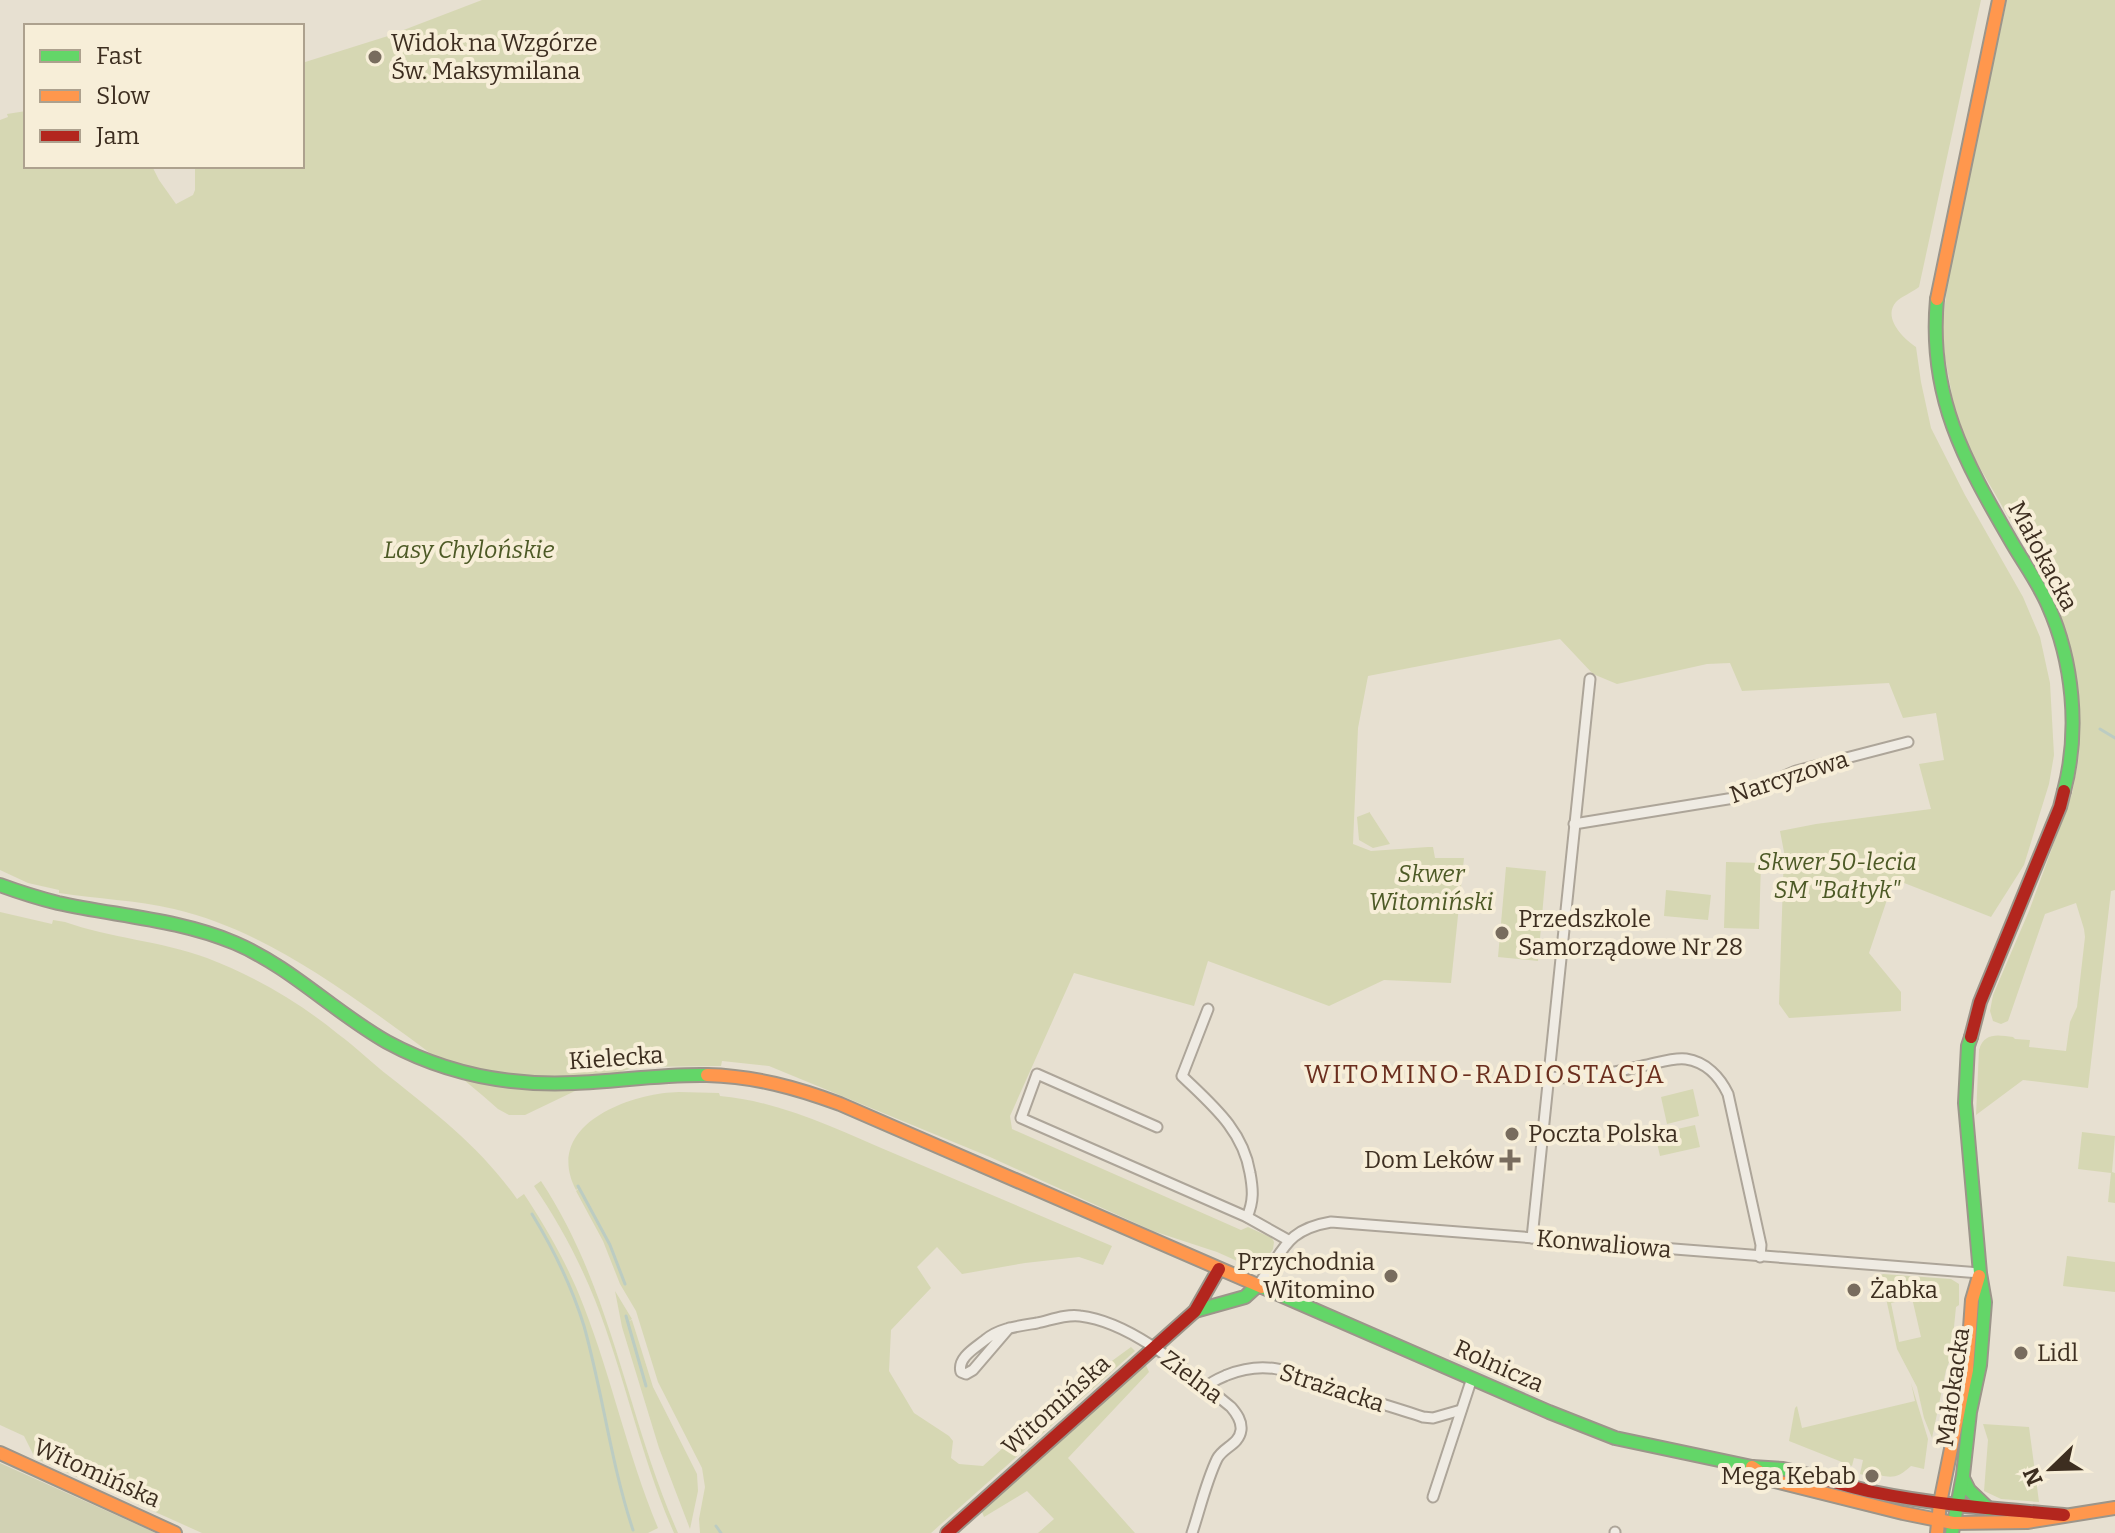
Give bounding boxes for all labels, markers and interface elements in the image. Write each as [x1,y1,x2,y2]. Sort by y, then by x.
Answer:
legend [24,24,304,168]
place label: Widok na Wzgórze Św. Maksymilana [391,29,598,85]
text: Fast [96,42,142,70]
marker: Widok na Wzgórze Św. Maksymilana [366,48,384,66]
text: Slow [96,82,151,110]
text: Jam [95,122,140,150]
street label: Małokacka [2002,496,2084,616]
park label: Lasy Chylońskie [383,536,555,564]
street label: Narcyzowa [1726,745,1852,809]
park label: Skwer 50-lecia SM "Bałtyk" [1757,848,1917,904]
park label: Skwer Witomiński [1369,860,1493,916]
place label: Przedszkole Samorządowe Nr 28 [1518,905,1743,961]
marker: Przedszkole Samorządowe Nr 28 [1493,924,1511,942]
street label: Kielecka [568,1041,664,1075]
district label: WITOMINO-RADIOSTACJA [1304,1059,1666,1090]
place label: Poczta Polska [1528,1120,1678,1148]
marker: Poczta Polska [1503,1125,1521,1143]
place label: Dom Leków [1364,1146,1495,1174]
marker: Dom Leków [1501,1151,1519,1169]
street label: Konwaliowa [1535,1224,1673,1264]
place label: Przychodnia Witomino [1237,1248,1375,1304]
marker: Przychodnia Witomino [1382,1267,1400,1285]
place label: Żabka [1870,1276,1938,1304]
marker: Żabka [1845,1281,1863,1299]
street label: Małokacka [1931,1326,1975,1448]
street label: Rolnicza [1450,1334,1548,1398]
place label: Lidl [2037,1339,2078,1367]
marker: Lidl [2012,1344,2030,1362]
street label: Zielna [1156,1345,1228,1409]
street label: Witomińska [996,1349,1116,1461]
street label: Strażacka [1276,1358,1388,1418]
north arrow [2011,1429,2091,1509]
street label: Witomińska [29,1433,165,1513]
place label: Mega Kebab [1721,1462,1856,1490]
text: N [2017,1464,2049,1490]
marker: Mega Kebab [1863,1467,1881,1485]

